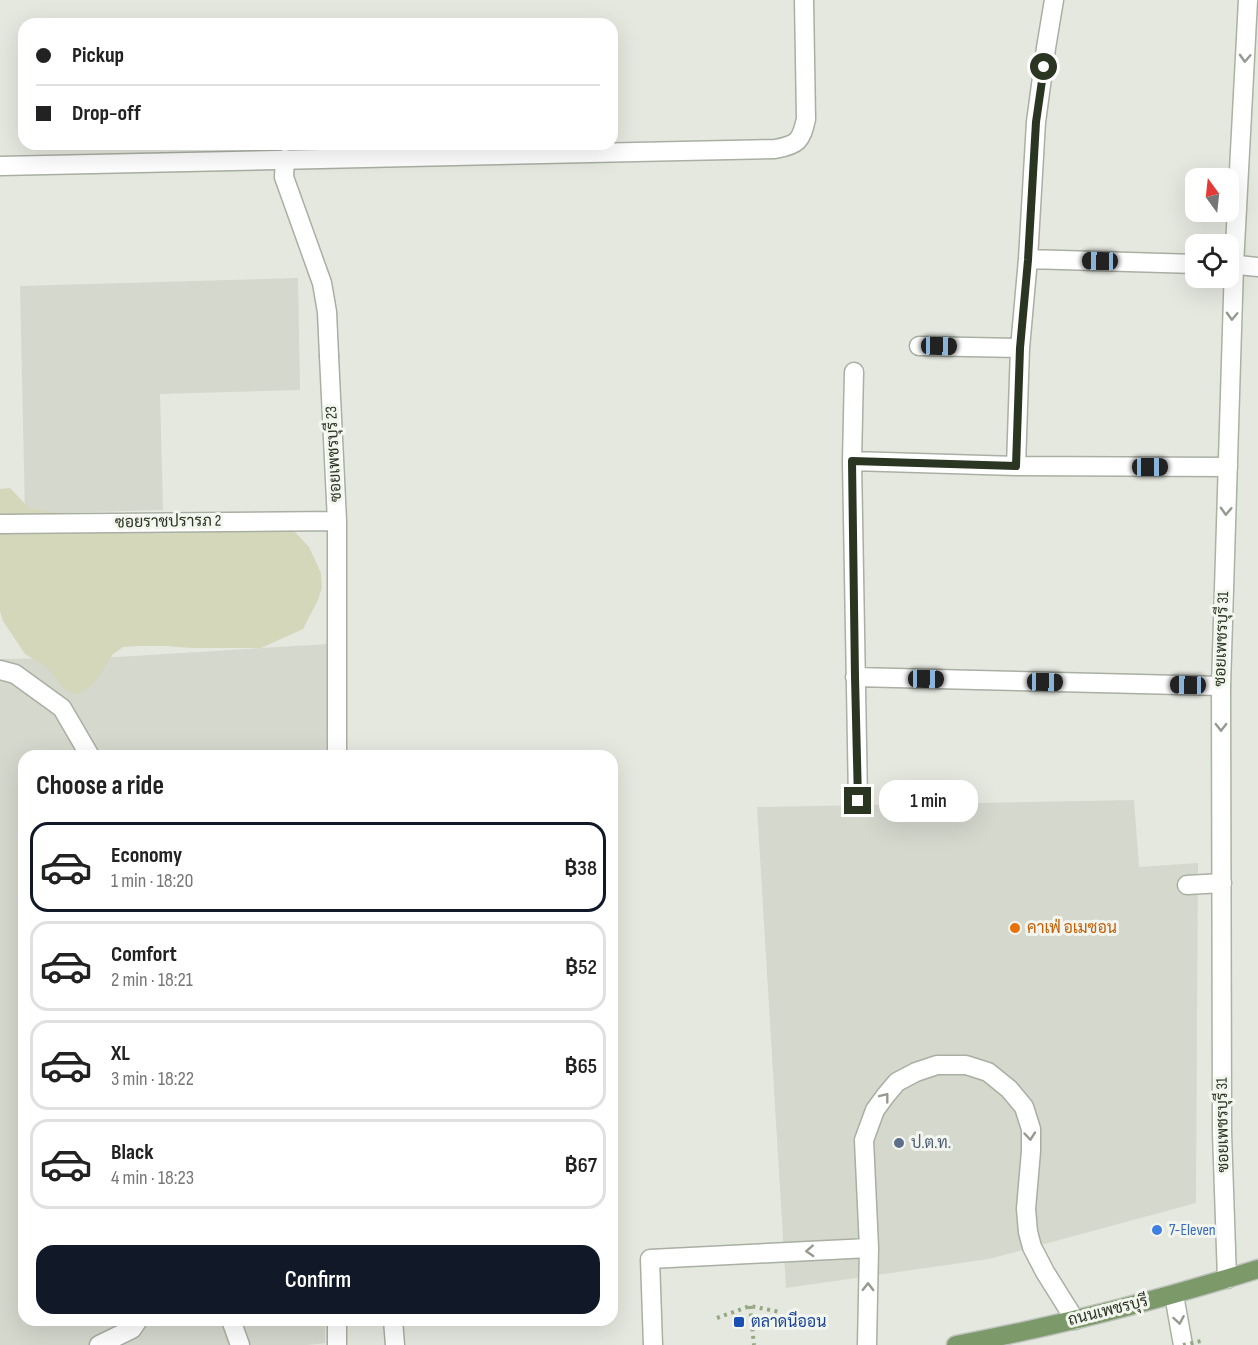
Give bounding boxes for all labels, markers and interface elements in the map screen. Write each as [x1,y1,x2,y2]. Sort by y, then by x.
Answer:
text: Pickup [72,42,124,69]
route start [1030,53,1057,80]
one-way arrow [1238,54,1251,63]
text: Drop-off [72,100,141,127]
north arrow [1185,168,1239,222]
map controls [1185,168,1239,288]
button: locate [1185,234,1239,288]
car [1082,252,1118,270]
one-way arrow [1226,312,1238,321]
car [921,337,957,355]
street label: ซอยเพชรบุรี 23 [319,405,347,503]
car [1132,458,1168,476]
one-way arrow [1220,507,1233,516]
street label: ซอยราชปรารภ 2 [115,512,221,532]
street label: ซอยเพชรบุรี 31 [1208,591,1234,687]
car [908,670,944,688]
car [1027,673,1063,691]
car [1170,676,1206,694]
one-way arrow [1215,722,1227,731]
text: Choose a ride [36,770,164,802]
callout: 1 min [879,780,978,822]
route end [844,787,871,814]
text: 1 min [910,789,947,813]
icon: car [39,840,93,894]
text: Economy [111,842,182,869]
text: ฿38 [564,855,597,882]
text: 1 min · 18:20 [111,869,193,893]
place label: คาเฟ่ อเมซอน [1027,918,1117,938]
marker: คาเฟ่ อเมซอน [1008,921,1022,935]
icon: car [39,939,93,993]
text: Comfort [111,941,177,968]
text: ฿52 [565,954,597,981]
text: 2 min · 18:21 [111,968,193,992]
icon: car [39,1038,93,1092]
text: XL [111,1040,130,1067]
text: ฿65 [564,1053,597,1080]
text: 3 min · 18:22 [111,1067,194,1091]
street label: ซอยเพชรบุรี 31 [1210,1077,1234,1173]
one-way arrow [877,1093,888,1104]
one-way arrow [1024,1131,1037,1140]
place label: ป.ต.ท. [911,1134,951,1153]
marker: ป.ต.ท. [892,1136,906,1150]
icon: car [39,1137,93,1191]
text: Black [111,1139,153,1166]
text: ฿67 [565,1152,597,1179]
text: 4 min · 18:23 [111,1166,194,1190]
place label: 7-Eleven [1169,1221,1216,1240]
marker: 7-Eleven [1150,1223,1164,1237]
one-way arrow [806,1244,815,1257]
button: Confirm [36,1245,600,1314]
one-way arrow [862,1282,875,1291]
street label: ถนนเพชรบุรี [1065,1289,1150,1331]
place label: ตลาดนีออน [751,1310,826,1332]
marker: ตลาดนีออน [732,1315,746,1329]
one-way arrow [1172,1315,1185,1325]

